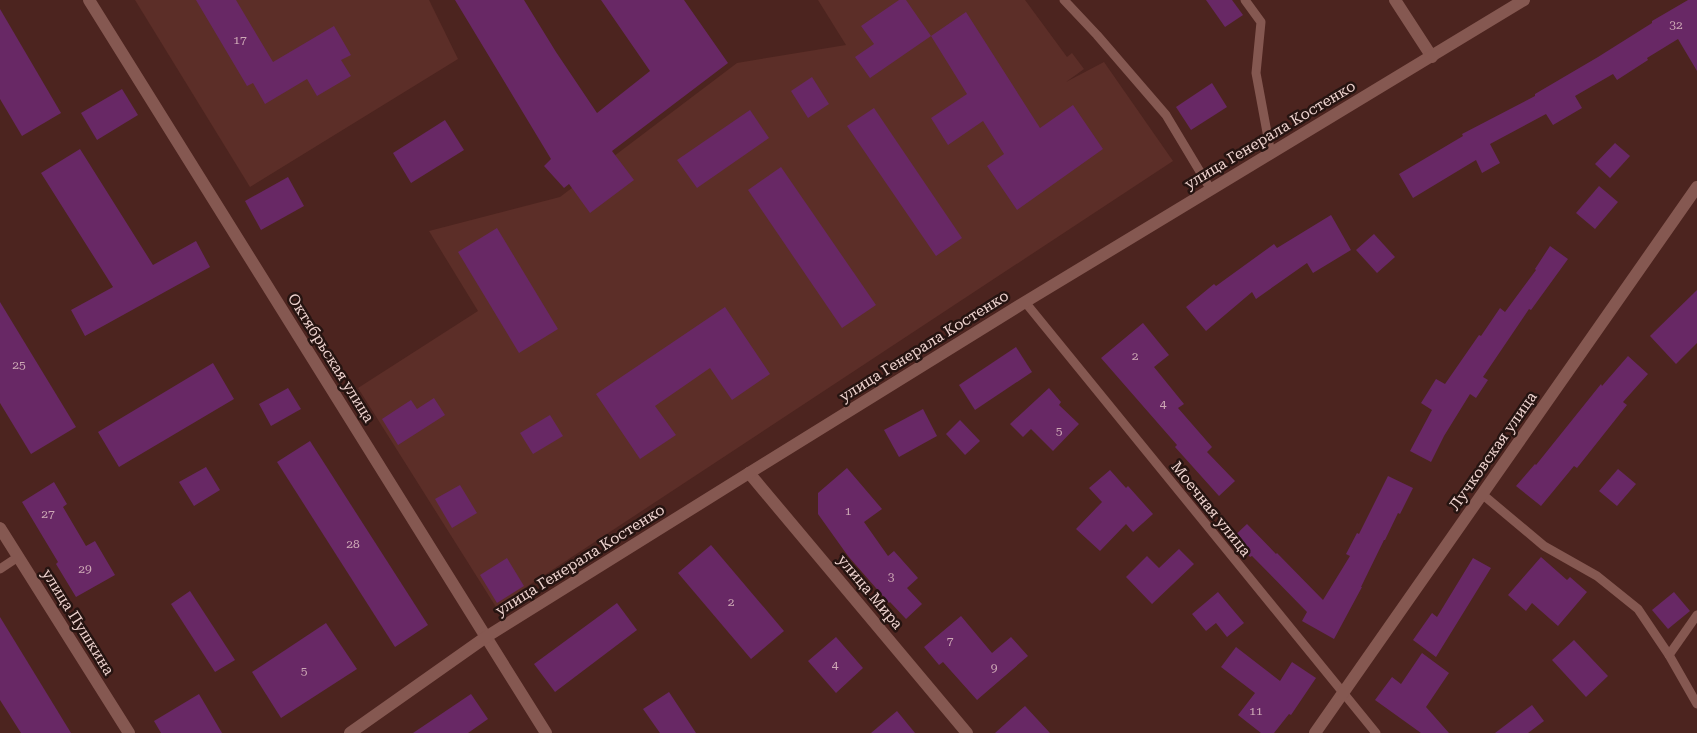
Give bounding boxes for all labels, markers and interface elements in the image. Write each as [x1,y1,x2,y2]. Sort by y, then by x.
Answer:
house number: 32 [1669,18,1683,32]
house number: 17 [233,33,247,47]
street label: улица Генерала Костенко [1181,77,1359,193]
street label: улица Генерала Костенко [836,286,1012,406]
street label: Октябрьская улица [284,290,378,426]
house number: 2 [1132,349,1139,363]
house number: 25 [12,358,26,372]
street label: Лучковская улица [1445,388,1541,514]
house number: 4 [1160,397,1167,411]
house number: 5 [1056,424,1063,438]
street label: Моечная улица [1167,458,1255,560]
street label: улица Генерала Костенко [492,500,668,620]
house number: 1 [845,504,852,518]
house number: 27 [41,507,55,521]
house number: 28 [346,537,360,551]
street label: улица Мира [834,551,906,633]
house number: 29 [78,562,92,576]
street label: улица Пушкина [38,566,118,678]
house number: 3 [888,570,895,584]
house number: 2 [728,595,735,609]
house number: 7 [947,634,954,648]
house number: 4 [832,658,839,672]
house number: 9 [991,661,998,675]
house number: 5 [301,664,308,678]
house number: 11 [1249,704,1263,718]

